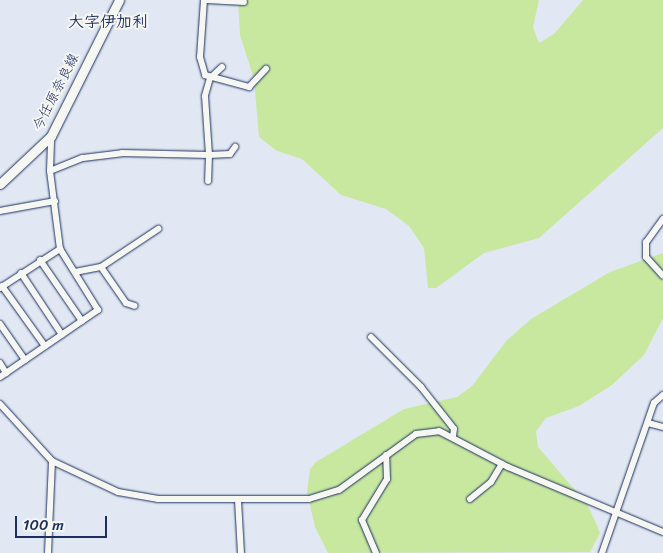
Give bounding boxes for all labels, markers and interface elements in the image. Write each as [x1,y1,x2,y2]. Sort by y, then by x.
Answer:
district label: 大字伊加利 [68,12,148,32]
street label: 今任原奈良線 [29,51,83,133]
scale bar [18,506,110,538]
text: 100 m [23,512,64,538]

